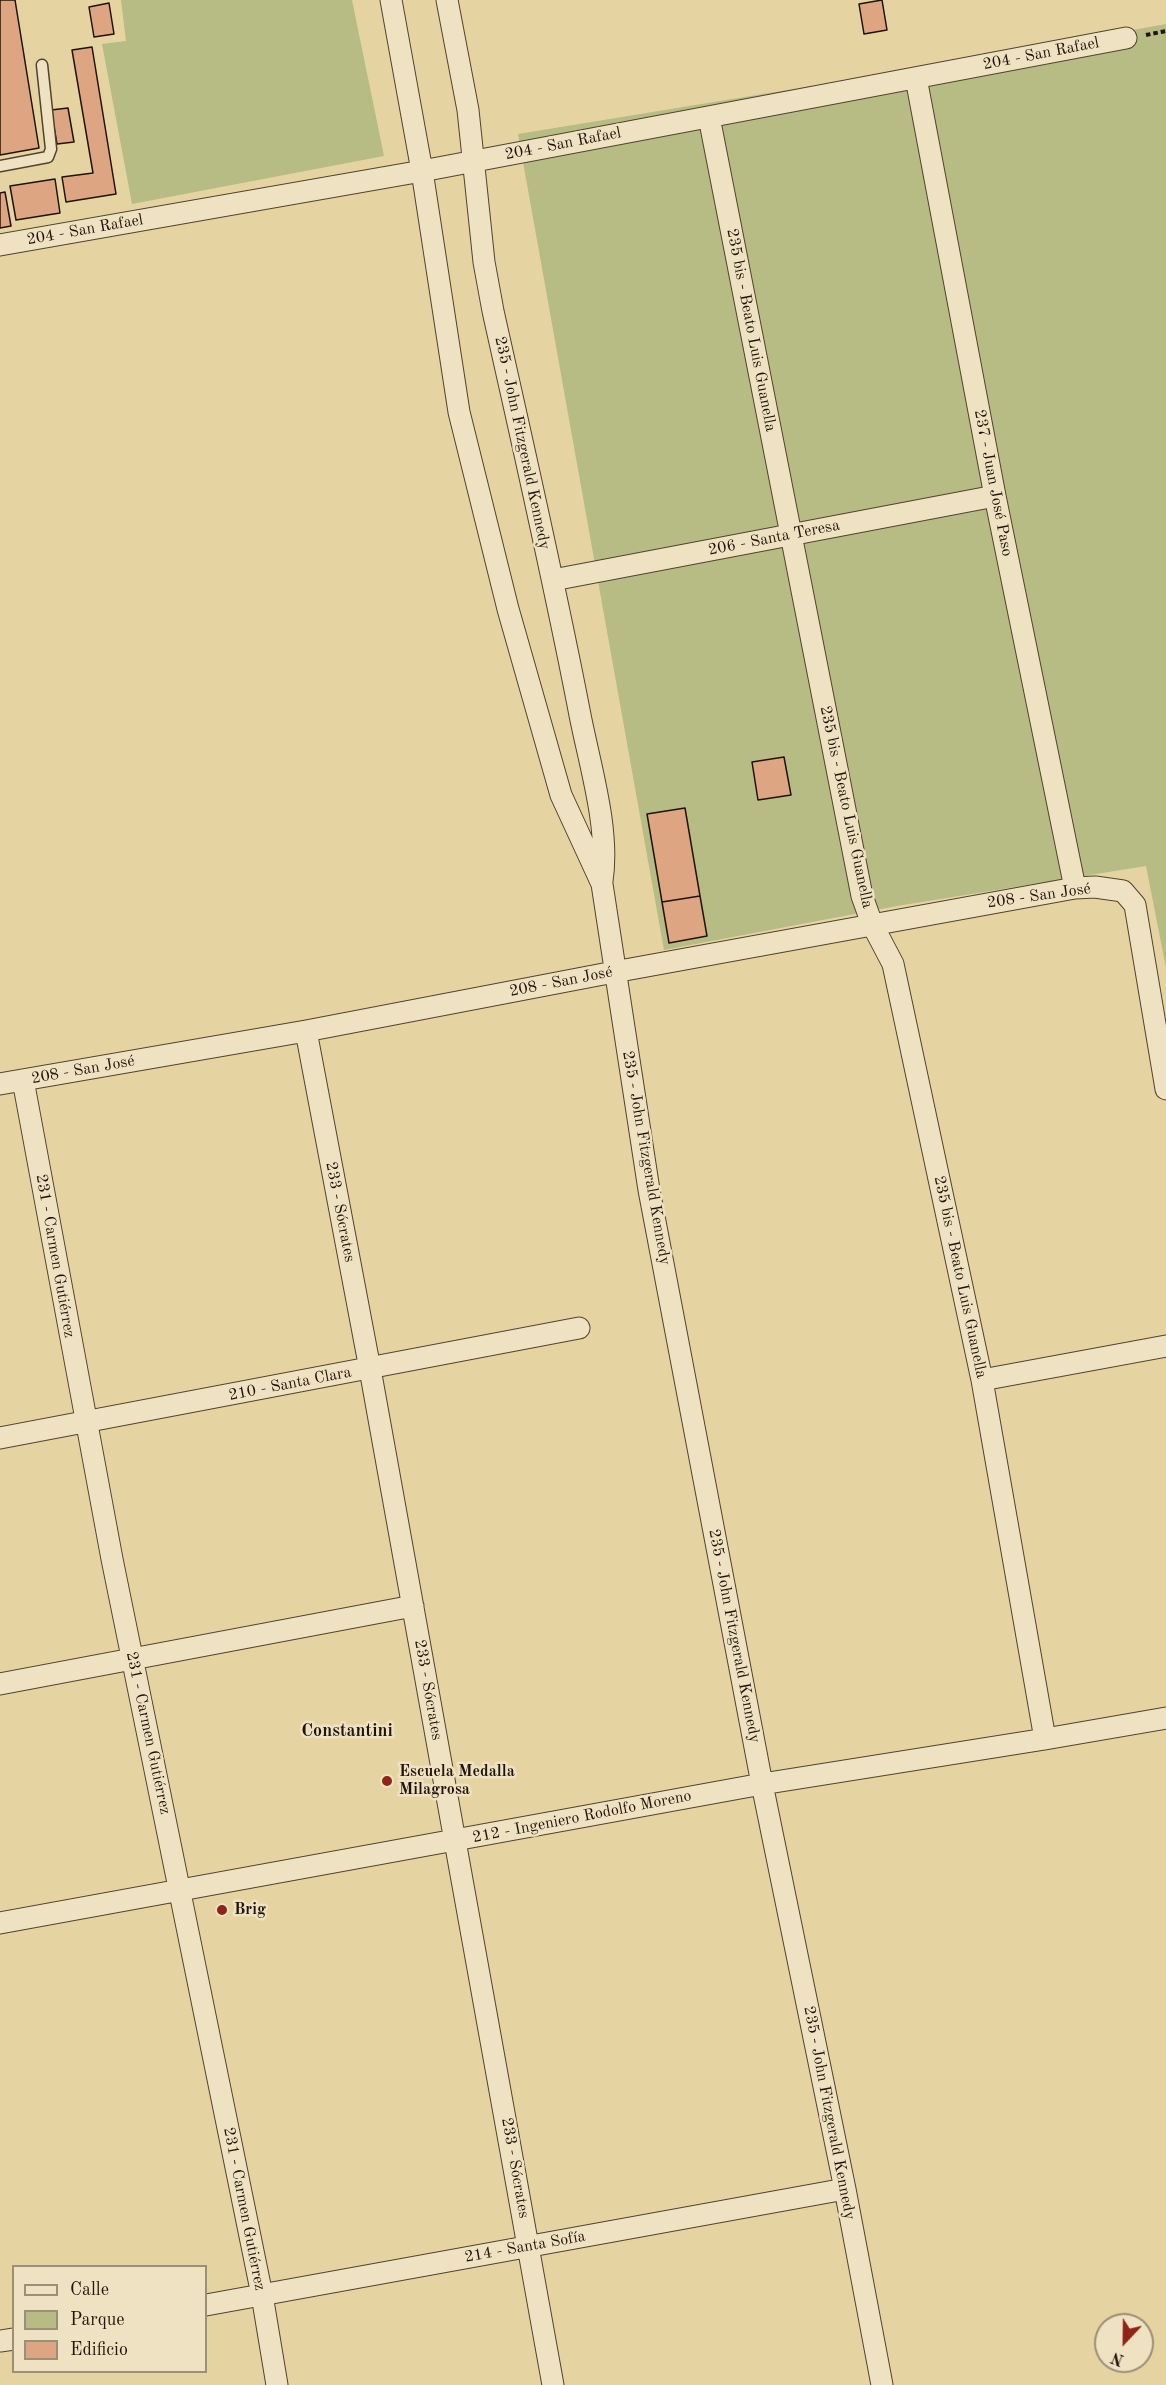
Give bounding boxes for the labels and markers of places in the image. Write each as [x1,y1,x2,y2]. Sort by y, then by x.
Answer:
place label: Escuela Medalla Milagrosa [399,1762,515,1800]
marker: Escuela Medalla Milagrosa [380,1774,394,1788]
place label: Brig [234,1900,266,1920]
marker: Brig [215,1903,229,1917]

